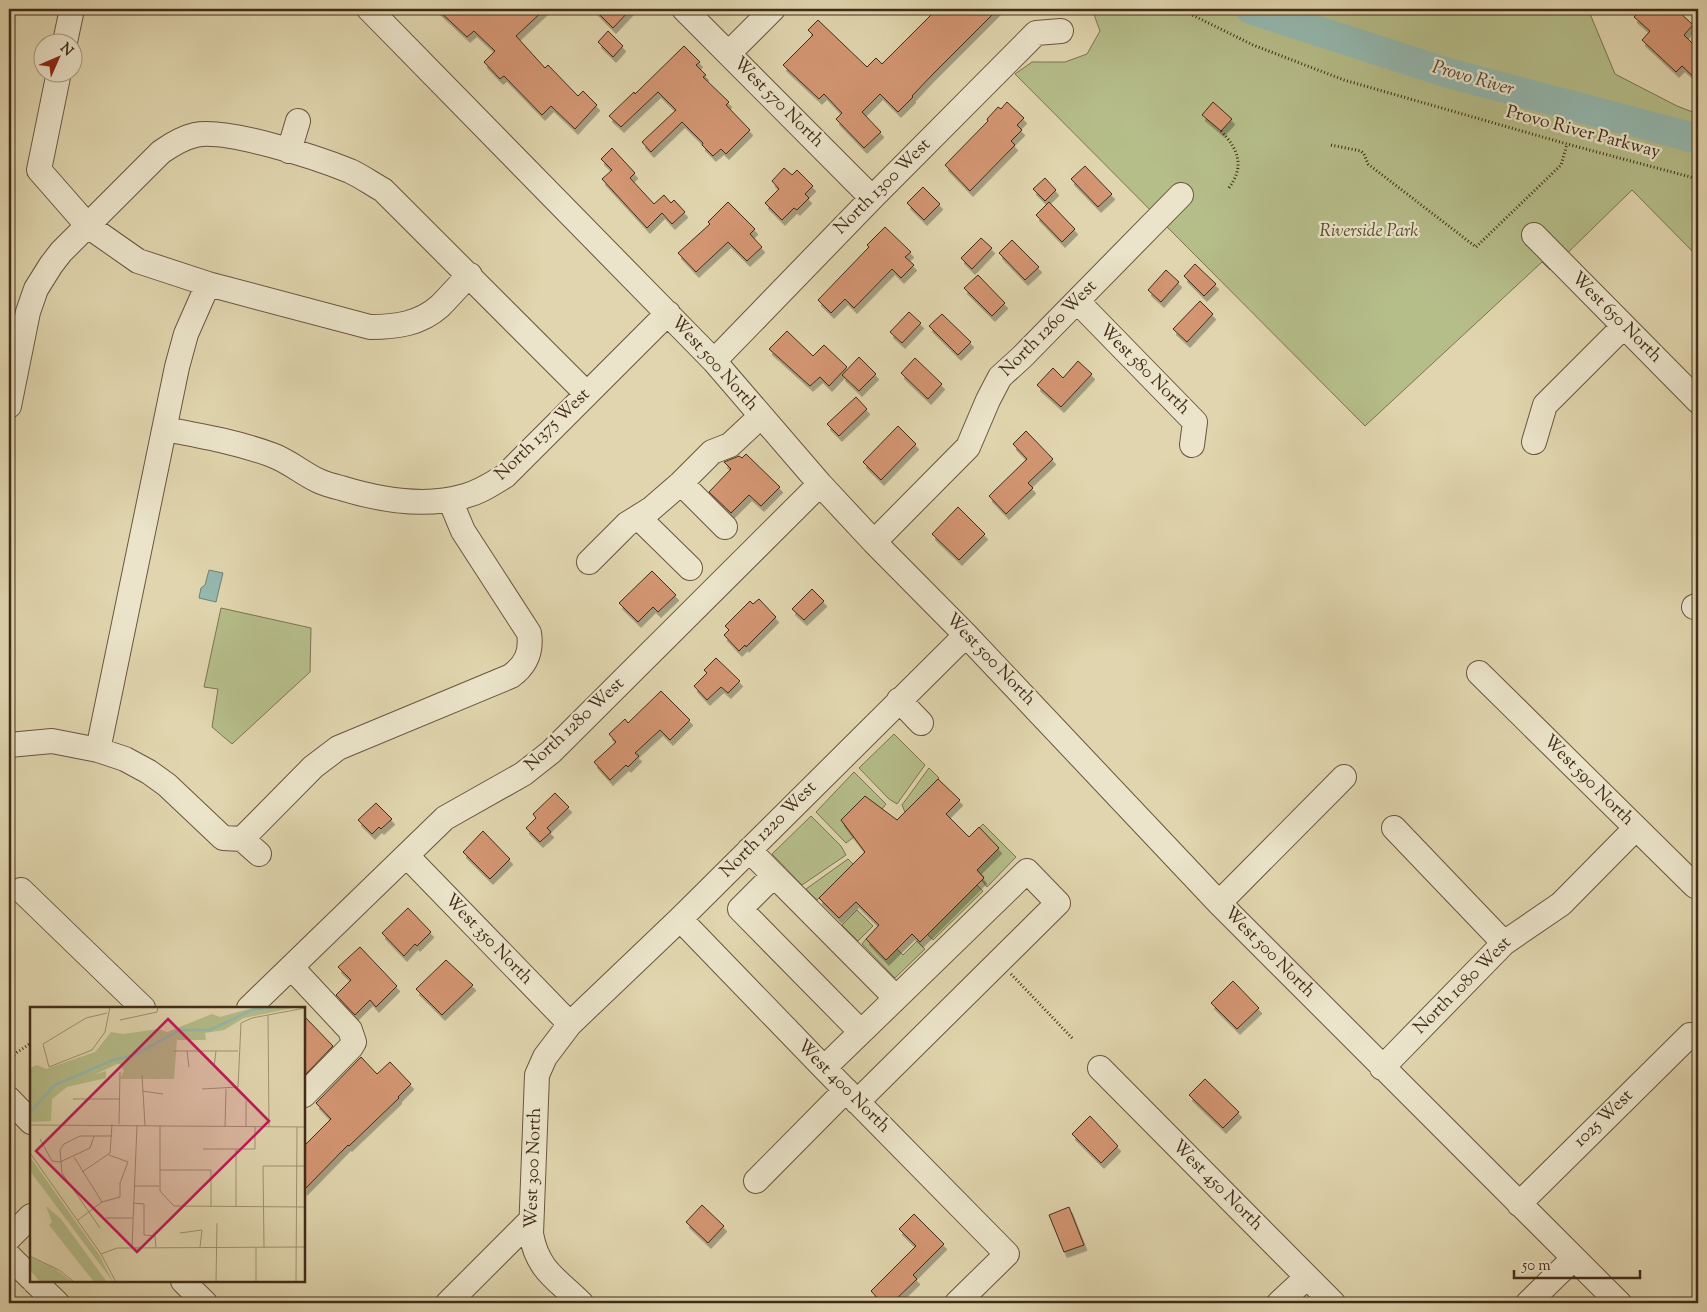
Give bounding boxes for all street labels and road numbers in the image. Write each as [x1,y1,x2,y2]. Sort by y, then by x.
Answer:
street label: West 570 North [727,52,830,155]
street label: Provo River Parkway [1503,100,1663,166]
street label: North 1300 West [829,133,937,241]
street label: West 650 North [1565,267,1668,370]
street label: North 1260 West [995,275,1103,383]
street label: West 500 North [664,311,764,418]
street label: West 580 North [1093,319,1196,422]
street label: North 1375 West [490,383,596,487]
street label: West 500 North [939,608,1041,713]
street label: North 1280 West [519,672,631,778]
street label: West 590 North [1537,730,1640,833]
street label: North 1220 West [715,776,823,884]
street label: West 350 North [438,889,539,992]
street label: West 500 North [1217,901,1321,1005]
street label: North 1080 West [1408,931,1518,1041]
street label: West 400 North [790,1034,896,1140]
street label: 1025 West [1569,1084,1639,1154]
street label: West 300 North [519,1107,549,1229]
street label: West 450 North [1165,1134,1269,1238]

